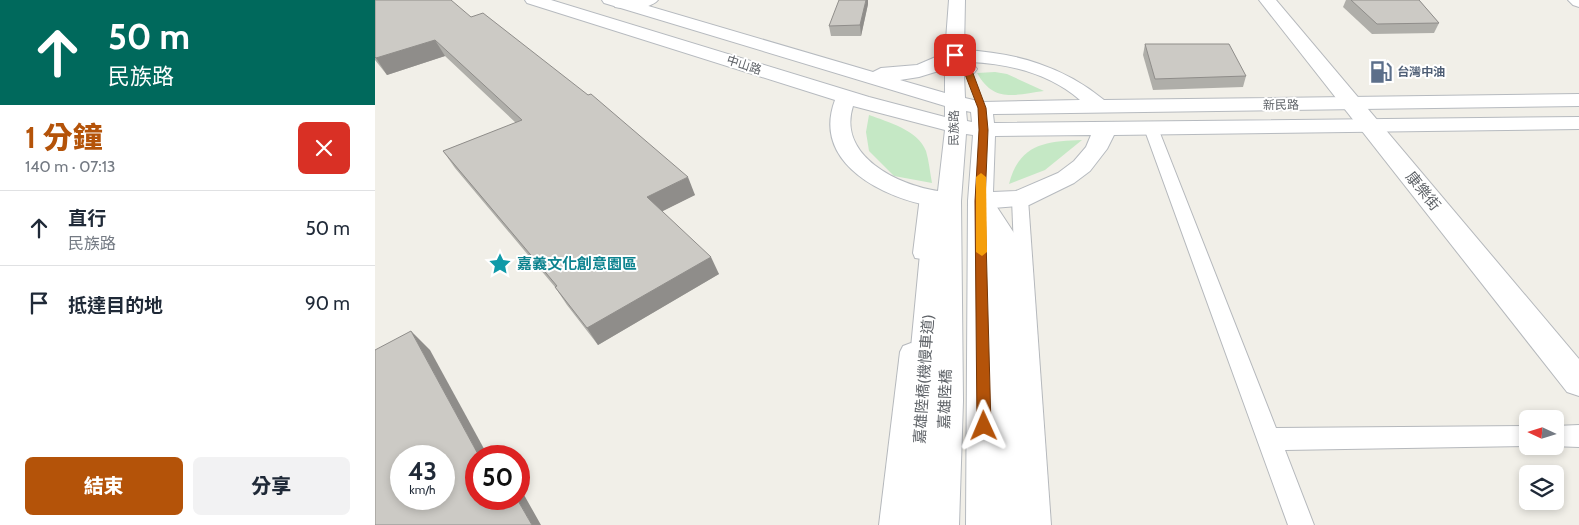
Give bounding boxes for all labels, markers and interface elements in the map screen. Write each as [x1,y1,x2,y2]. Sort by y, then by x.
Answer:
text: 50 m [108,15,190,58]
icon: ahead [25,20,90,85]
pin [934,34,976,76]
icon: arrive [941,41,969,69]
street label: 中山路 [725,52,764,77]
fuel station icon: 台灣中油 [1368,59,1394,85]
text: 民族路 [108,63,174,90]
place label: 台灣中油 [1397,64,1445,79]
street label: 新民路 [1263,97,1299,112]
street label: 民族路 [946,110,961,146]
text: 1 分鐘 [25,119,103,156]
button: close [298,122,350,174]
text: 140 m · 07:13 [25,157,116,176]
street label: 康樂街 [1402,168,1444,214]
text: 直行 [68,207,106,230]
icon: ahead [25,214,53,242]
text: 50 m [306,217,350,240]
text: 民族路 [68,234,116,253]
place icon: 嘉義文化創意園區 [487,251,513,277]
place label: 嘉義文化創意園區 [517,255,637,273]
icon: arrive [25,289,53,317]
text: 90 m [305,292,350,315]
text: 抵達目的地 [68,294,163,317]
street label: 嘉雄陸橋(機慢車道) [911,314,937,444]
street label: 嘉雄陸橋 [935,369,955,429]
position arrow [957,399,1009,451]
north arrow [1519,410,1564,455]
map controls [1519,410,1564,510]
speed limit sign: 50 [465,445,530,510]
text: 43 [408,456,437,486]
button: 結束 [25,457,183,515]
button: 分享 [193,457,350,515]
button: layers [1519,465,1564,510]
text: km/h [409,482,436,497]

